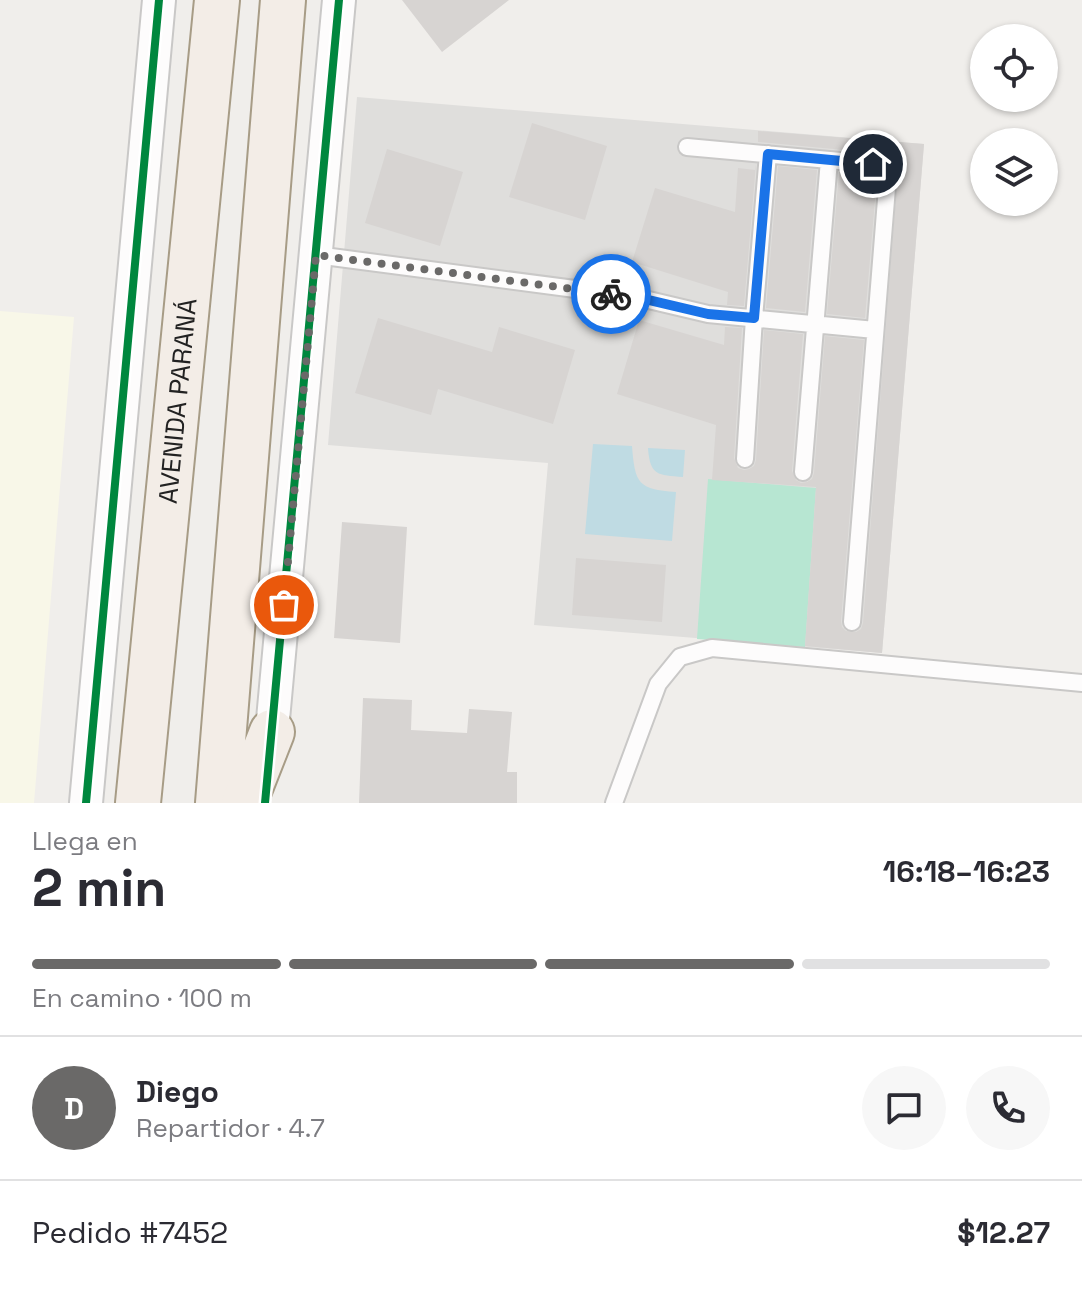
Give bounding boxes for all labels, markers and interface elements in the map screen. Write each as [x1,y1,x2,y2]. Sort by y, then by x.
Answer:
map controls [970,24,1058,216]
button: locate [970,24,1058,112]
button: layers [970,128,1058,216]
pin [839,130,907,198]
icon: home [851,142,895,186]
courier [571,254,651,334]
icon: bike [589,272,633,316]
street label: AVENIDA PARANÁ [151,297,205,505]
pin [250,571,318,639]
icon: bag [262,583,306,627]
text: Llega en [32,824,138,858]
text: 16:18–16:23 [883,852,1050,891]
text: 2 min [32,855,166,921]
text: En camino · 100 m [32,981,252,1015]
button: chat [862,1066,946,1150]
button: phone [966,1066,1050,1150]
text: Diego [136,1072,219,1111]
text: D [64,1089,84,1128]
text: Repartidor · 4.7 [136,1111,325,1145]
text: Pedido #7452 [32,1213,228,1252]
text: $12.27 [957,1213,1050,1252]

